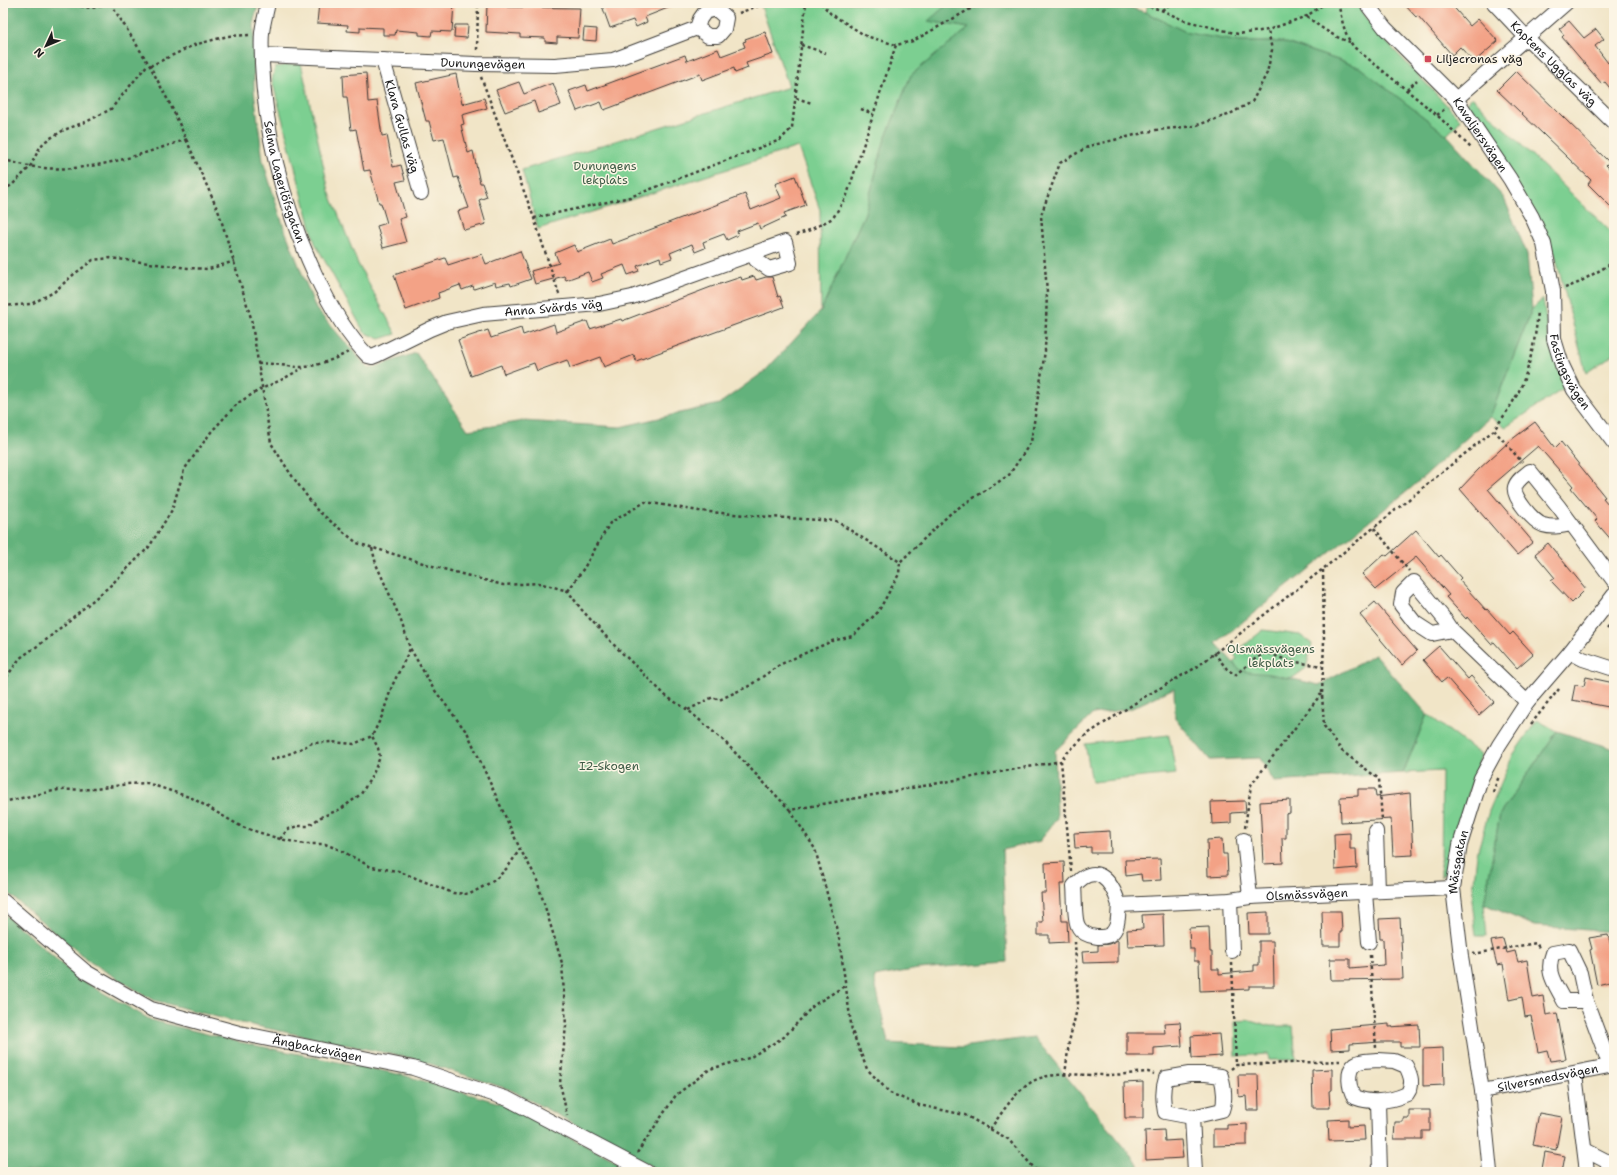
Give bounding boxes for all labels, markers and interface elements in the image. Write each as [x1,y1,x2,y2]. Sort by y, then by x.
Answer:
street label: Kaptens Ugglas väg [1507,17,1600,110]
north arrow [26,26,66,66]
text: N [31,44,48,61]
place label: Liljecronas väg [1436,51,1523,67]
marker: Liljecronas väg [1423,54,1433,64]
street label: Dunungevägen [440,55,525,73]
street label: Klara Gullas väg [381,78,423,175]
street label: Kavaljersvägen [1449,94,1511,175]
street label: Selma Lagerlöfsgatan [260,120,309,245]
park label: Dunungens lekplats [573,158,637,188]
street label: Anna Svärds väg [504,296,603,320]
street label: Fastingsvägen [1546,334,1594,413]
park label: Olsmässvägens lekplats [1227,641,1315,671]
park label: I2-Skogen [579,758,639,774]
street label: Mässgatan [1444,828,1472,895]
street label: Olsmässvägen [1265,885,1348,904]
street label: Ängbackevägen [271,1032,364,1066]
street label: Silversmedsvägen [1496,1060,1599,1096]

